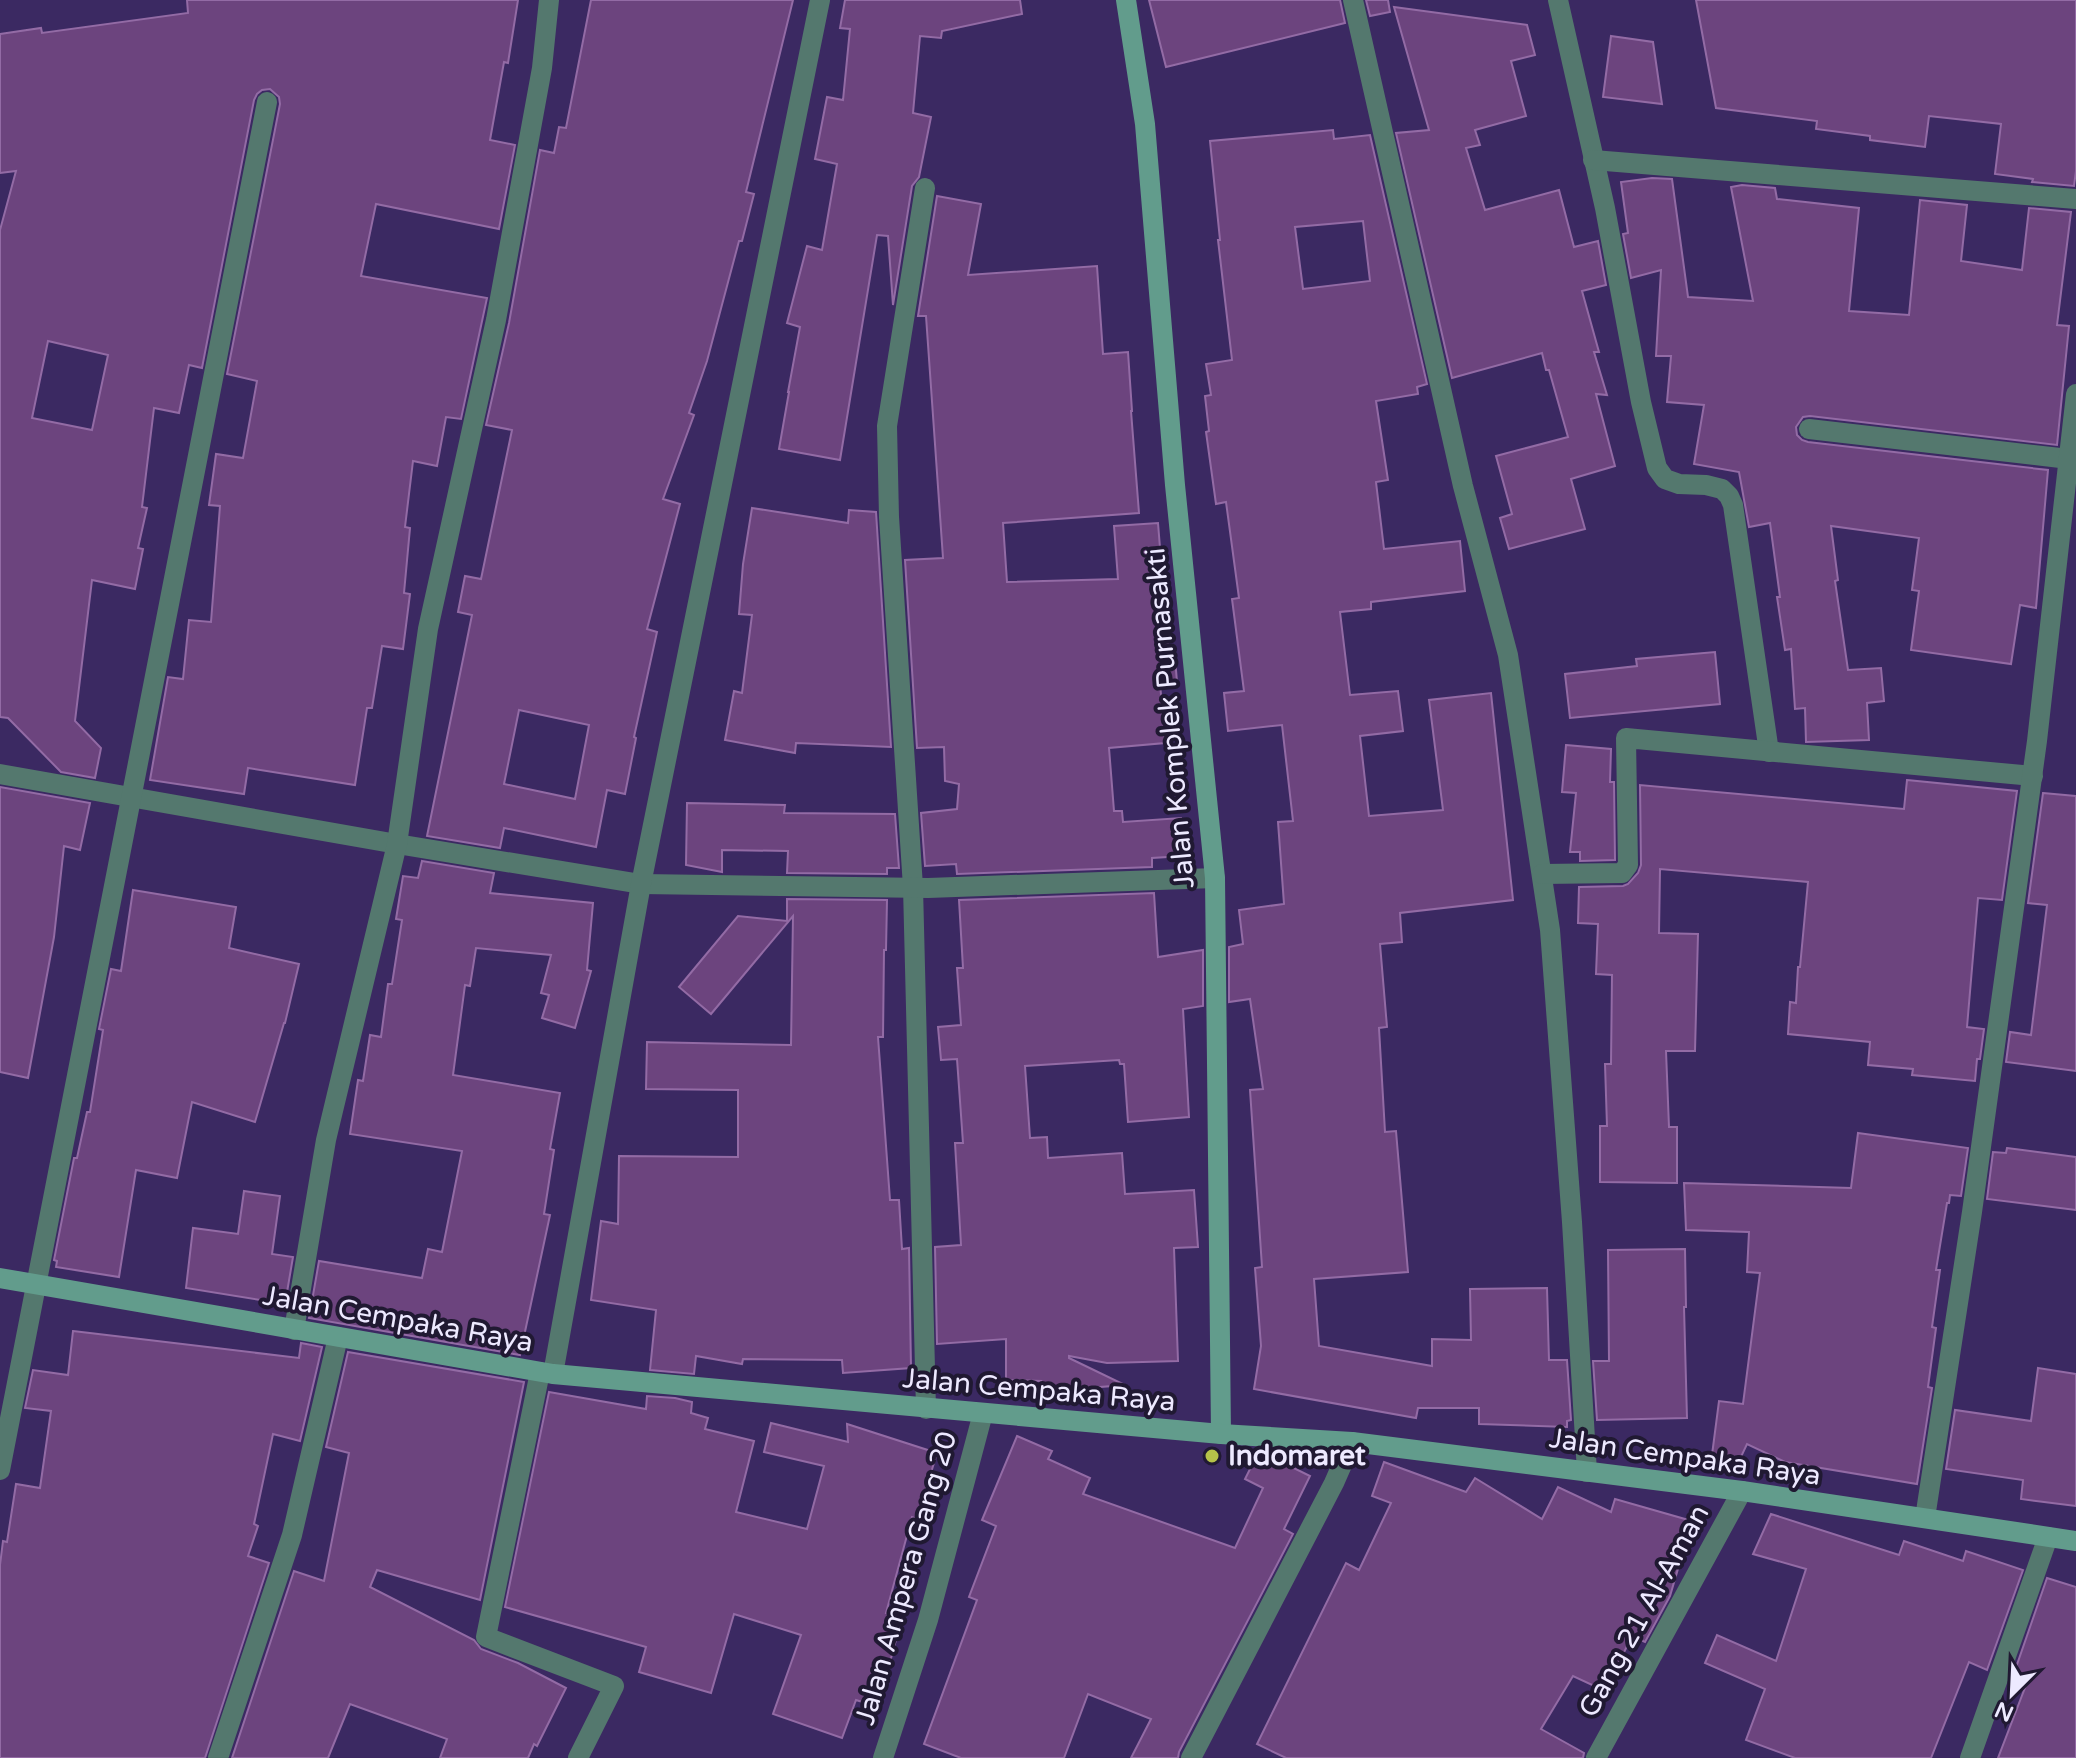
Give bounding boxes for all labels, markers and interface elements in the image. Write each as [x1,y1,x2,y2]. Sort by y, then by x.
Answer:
street label: Jalan Komplek Purnasakti [1138,546,1202,890]
street label: Jalan Cempaka Raya [260,1278,536,1360]
street label: Jalan Cempaka Raya [901,1361,1177,1419]
street label: Jalan Cempaka Raya [1547,1421,1823,1493]
street label: Jalan Ampera Gang 20 [848,1427,964,1729]
place label: Indomaret [1228,1439,1366,1473]
marker: Indomaret [1203,1447,1221,1465]
street label: Gang 21 Al-Aman [1572,1499,1716,1723]
north arrow [1972,1654,2052,1734]
text: N [1991,1696,2018,1727]

